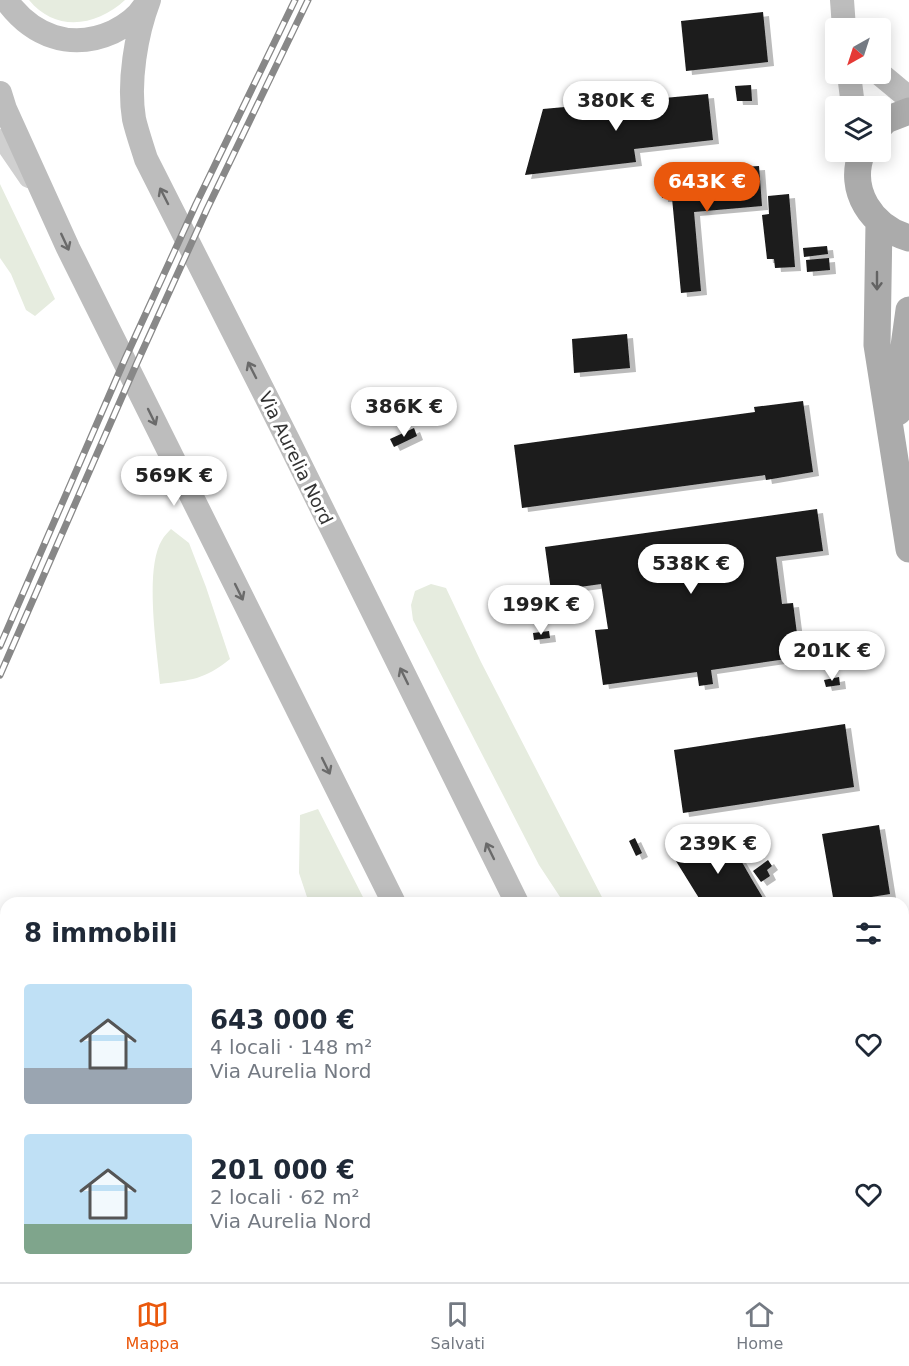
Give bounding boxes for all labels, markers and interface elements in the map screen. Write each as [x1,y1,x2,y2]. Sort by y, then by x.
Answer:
north arrow [825,18,891,84]
map controls [825,18,891,162]
pin: 380K € [567,81,665,132]
text: 380K € [577,88,655,112]
button: layers [825,96,891,162]
pin: 643K € [658,162,756,213]
text: 643K € [668,169,746,193]
one-way arrow [158,187,169,205]
one-way arrow [60,233,72,251]
one-way arrow [871,271,883,291]
one-way arrow [246,361,257,379]
pin: 386K € [355,387,453,438]
street label: Via Aurelia Nord [255,388,337,528]
text: 386K € [365,394,443,418]
one-way arrow [147,408,159,426]
pin: 569K € [125,456,223,507]
text: 569K € [135,463,213,487]
pin: 538K € [642,544,740,595]
text: 538K € [652,551,730,575]
one-way arrow [234,582,246,600]
pin: 199K € [492,585,590,636]
text: 199K € [502,592,580,616]
pin: 201K € [783,631,881,682]
text: 201K € [793,638,871,662]
one-way arrow [398,668,410,685]
one-way arrow [321,757,332,775]
pin: 239K € [669,824,767,875]
text: 239K € [679,831,757,855]
one-way arrow [484,842,496,860]
icon: filters [852,917,885,950]
text: 8 immobili [24,918,177,948]
text: 643 000 € [210,1005,355,1035]
icon: home [72,1008,144,1080]
icon: heart [852,1028,885,1061]
text: 4 locali · 148 m² [210,1035,372,1059]
text: Via Aurelia Nord [210,1059,371,1083]
text: 201 000 € [210,1155,355,1185]
icon: home [72,1158,144,1230]
icon: heart [852,1178,885,1211]
text: 2 locali · 62 m² [210,1185,360,1209]
text: Via Aurelia Nord [210,1209,371,1233]
tab: Mappa [126,1298,179,1353]
tab: Salvati [431,1298,485,1353]
tab: Home [736,1298,783,1353]

